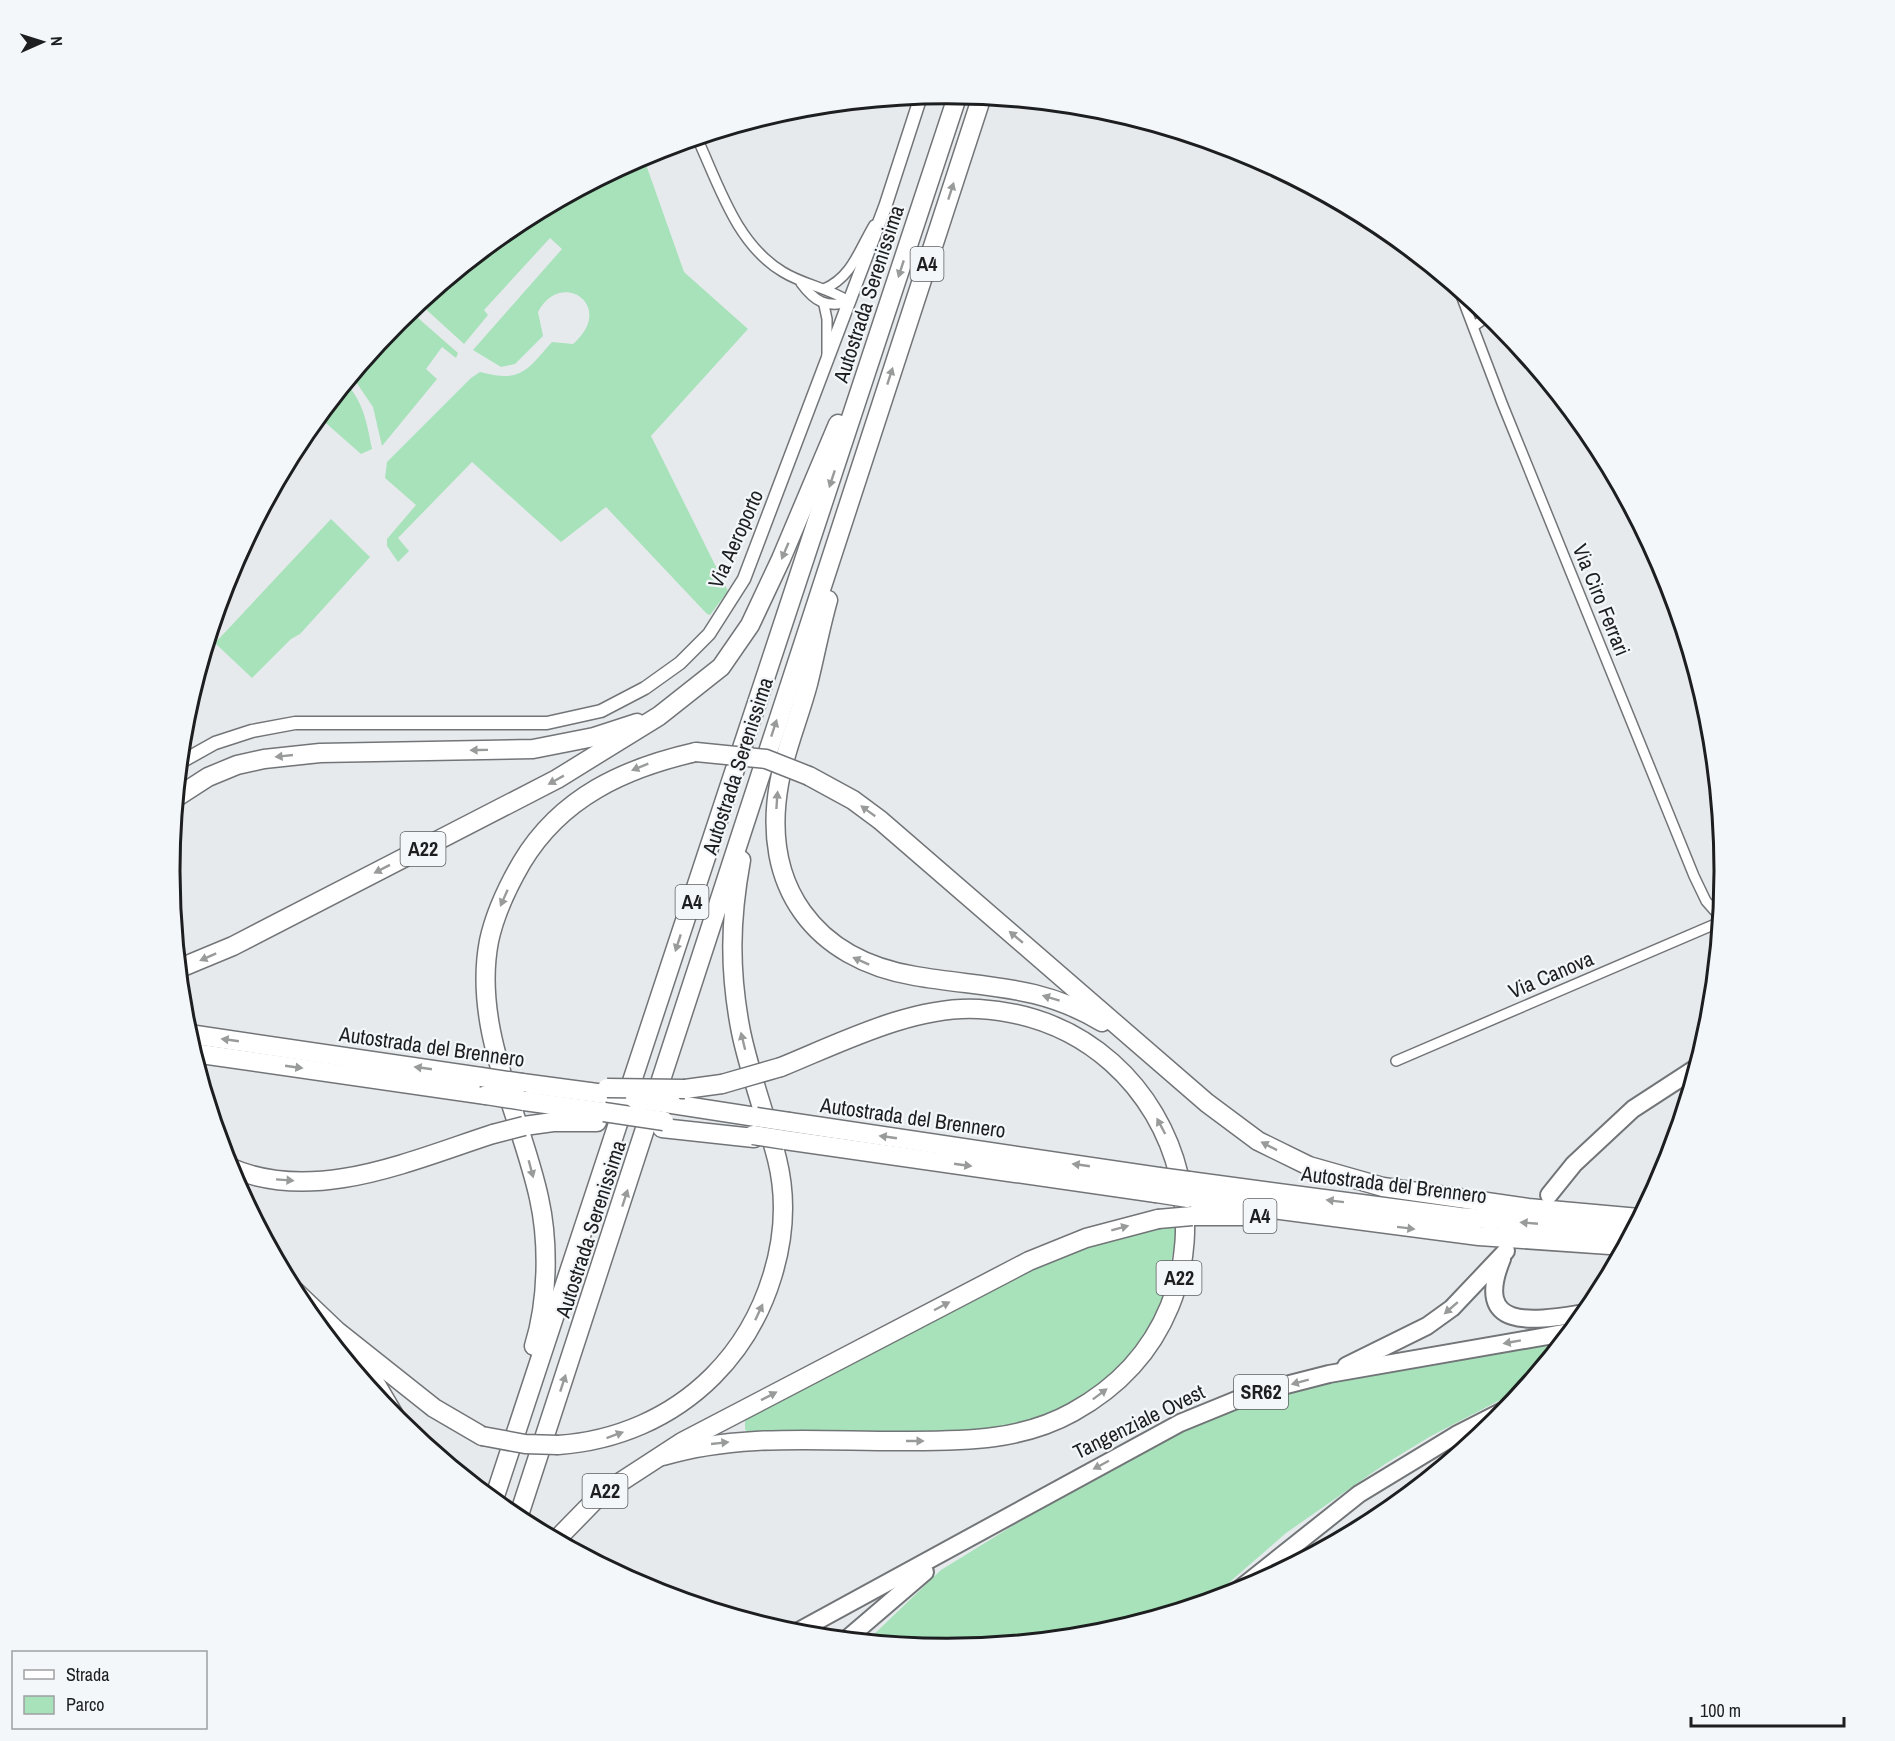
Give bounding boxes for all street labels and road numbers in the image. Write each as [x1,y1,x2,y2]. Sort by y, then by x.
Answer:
street label: Autostrada Serenissima [826,201,911,387]
road number: A4 [910,247,944,281]
street label: Via Aeroporto [701,485,770,593]
street label: Via Ciro Ferrari [1566,539,1637,660]
street label: Autostrada Serenissima [695,673,780,859]
road number: A22 [400,832,446,866]
road number: A4 [676,885,708,919]
street label: Via Canova [1504,944,1598,1005]
street label: Autostrada del Brennero [337,1019,527,1074]
street label: Autostrada del Brennero [818,1090,1008,1145]
street label: Autostrada Serenissima [548,1136,633,1322]
street label: Autostrada del Brennero [1299,1159,1488,1210]
road number: A4 [1244,1199,1276,1233]
road number: A22 [1156,1261,1202,1295]
road number: SR62 [1234,1375,1288,1409]
street label: Tangenziale Ovest [1068,1377,1210,1466]
road number: A22 [582,1474,628,1508]

